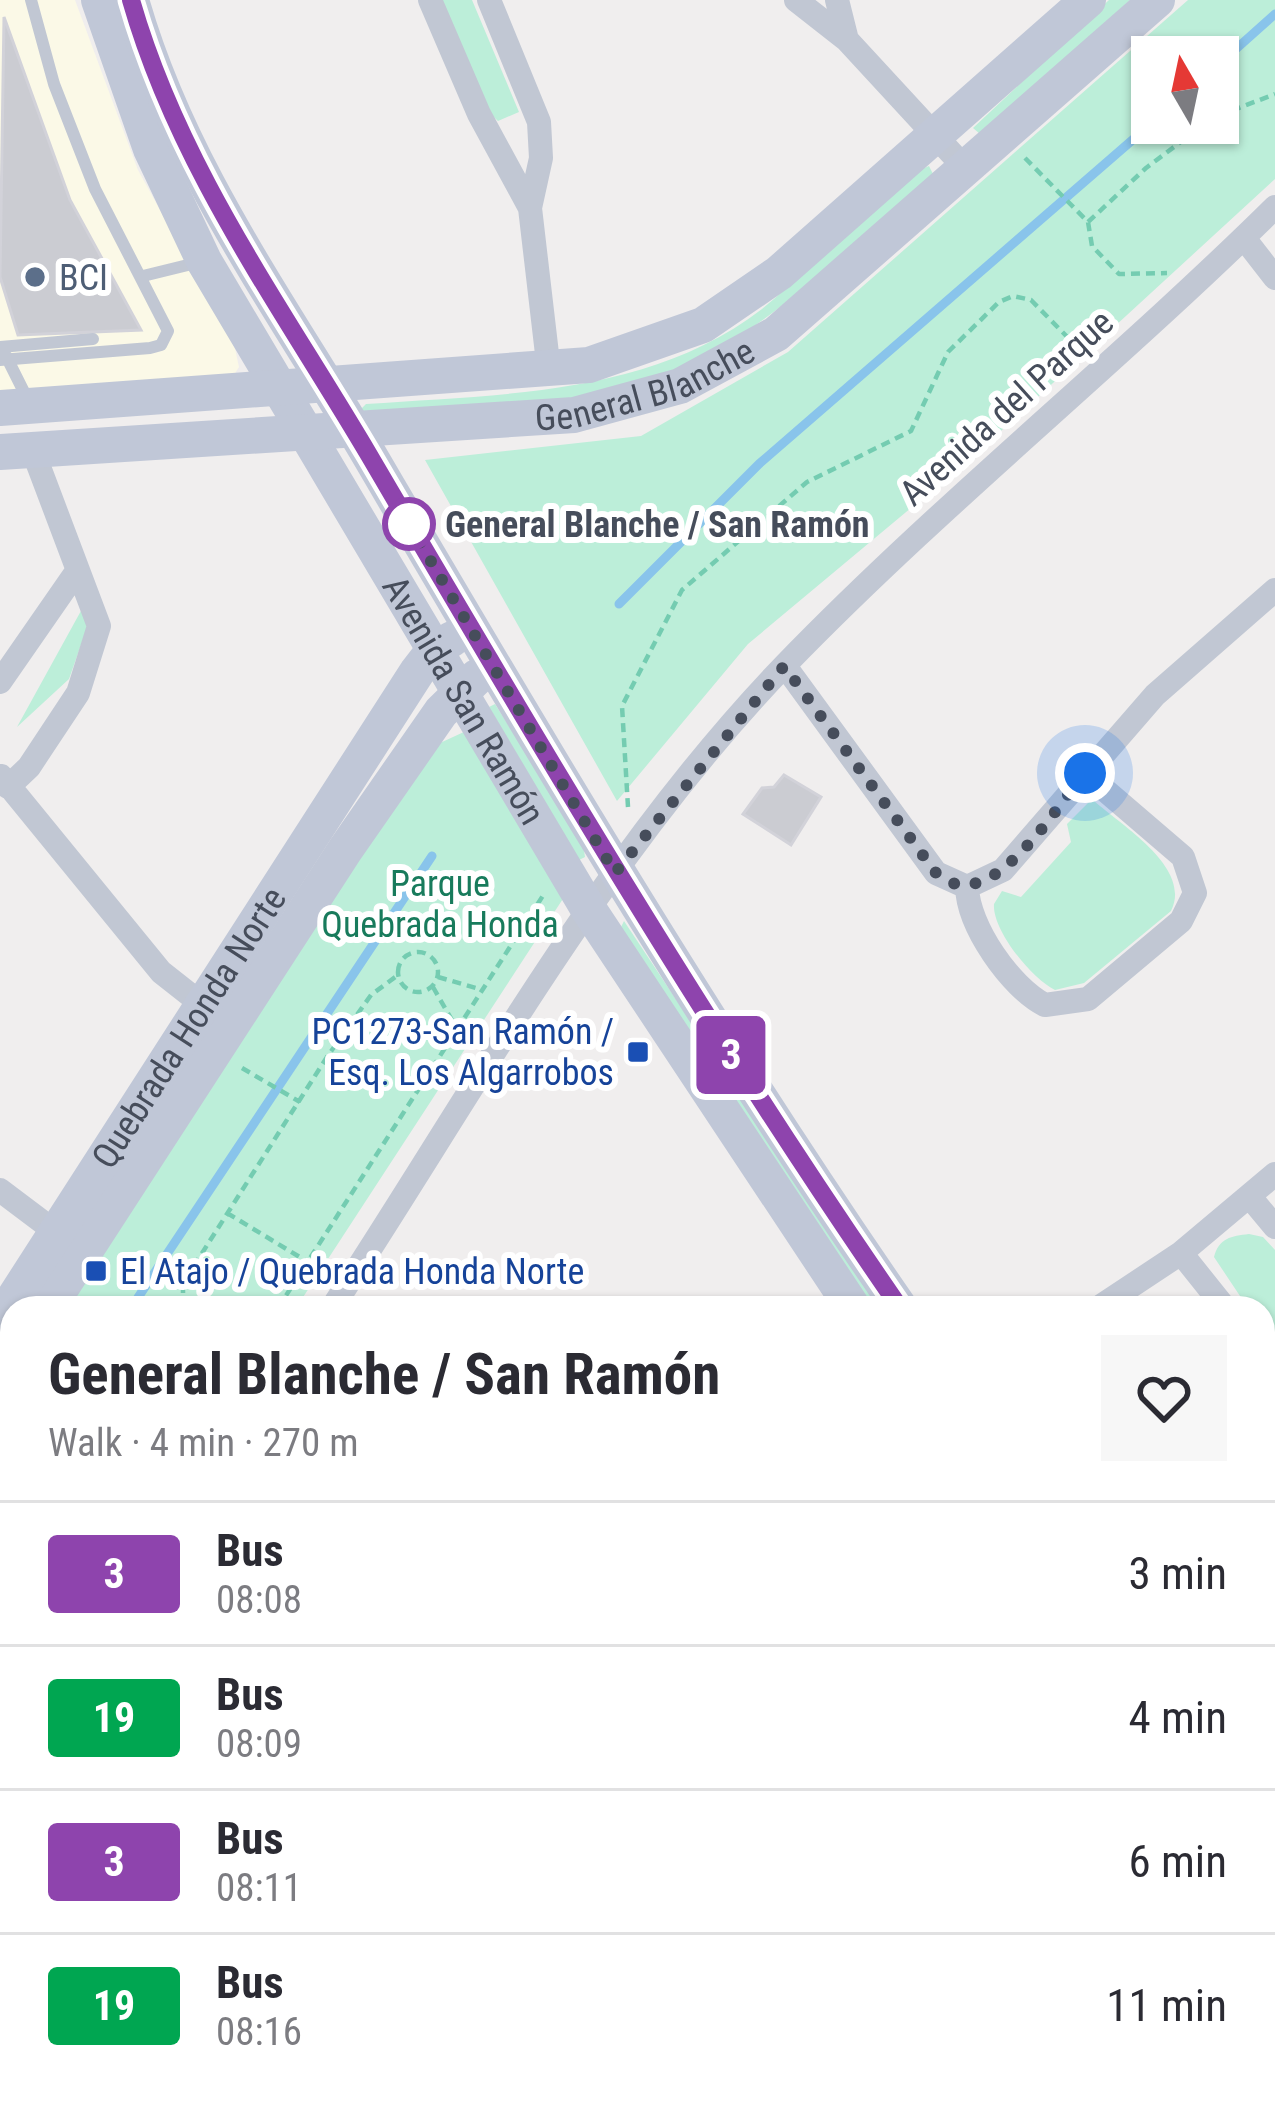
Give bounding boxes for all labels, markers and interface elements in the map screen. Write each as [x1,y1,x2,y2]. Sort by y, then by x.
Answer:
north arrow [1131,36,1239,144]
map controls [1131,36,1239,144]
place label: BCI [59,257,108,299]
marker: BCI [22,264,48,290]
street label: Avenida del Parque [891,301,1122,514]
street label: General Blanche [534,330,762,439]
marker: General Blanche / San Ramón [384,499,434,549]
place label: General Blanche / San Ramón [445,504,870,546]
street label: Avenida San Ramón [374,569,553,832]
your location [1055,743,1115,803]
park label: Parque Quebrada Honda [321,863,559,946]
street label: Quebrada Honda Norte [83,880,295,1176]
place label: PC1273-San Ramón / Esq. Los Algarrobos [311,1011,614,1094]
line badge: 3 [692,1016,770,1094]
text: 3 [720,1030,742,1079]
marker: PC1273-San Ramón / Esq. Los Algarrobos [625,1039,651,1065]
place label: El Atajo / Quebrada Honda Norte [120,1251,584,1293]
marker: El Atajo / Quebrada Honda Norte [83,1258,109,1284]
button: heart [1101,1335,1227,1461]
text: General Blanche / San Ramón [48,1341,720,1408]
text: Walk · 4 min · 270 m [48,1420,359,1466]
text: Bus [216,1524,284,1577]
text: 3 min [1128,1547,1227,1600]
text: 3 [103,1549,125,1598]
text: 08:08 [216,1577,302,1623]
text: Bus [216,1668,284,1721]
text: 4 min [1128,1691,1227,1744]
text: 19 [93,1693,135,1742]
text: 08:09 [216,1721,302,1767]
text: Bus [216,1812,284,1865]
text: 6 min [1128,1835,1227,1888]
text: 3 [103,1837,125,1886]
text: 08:11 [216,1865,302,1911]
text: Bus [216,1956,284,2009]
text: 11 min [1106,1979,1227,2032]
text: 19 [93,1981,135,2030]
text: 08:16 [216,2009,302,2055]

